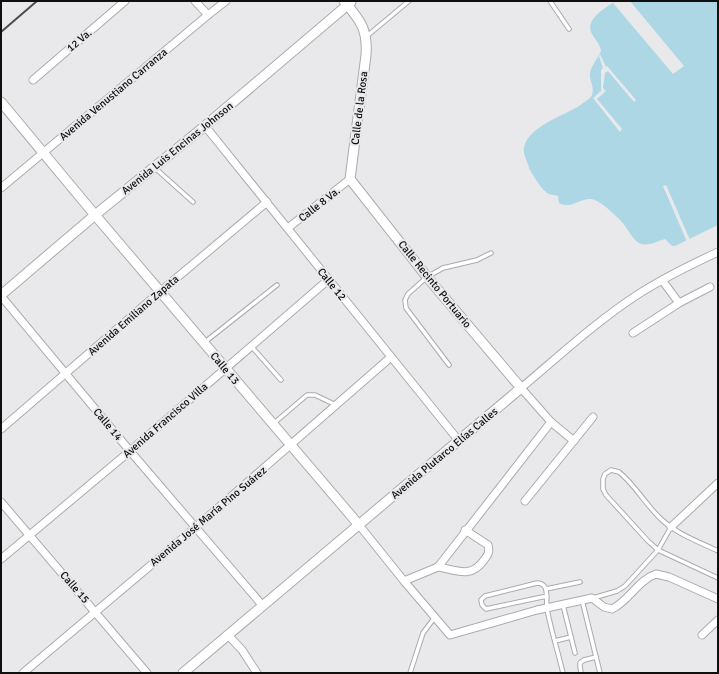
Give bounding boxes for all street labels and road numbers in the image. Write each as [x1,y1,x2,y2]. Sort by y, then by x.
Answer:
street label: 12 Va. [64,26,95,55]
street label: Avenida Venustiano Carranza [57,45,170,143]
street label: Calle de la Rosa [349,70,371,146]
street label: Avenida Luis Encinas Johnson [119,99,236,197]
street label: Calle 8 Va. [296,184,343,225]
street label: Calle Recinto Portuario [395,238,474,331]
street label: Calle 12 [315,265,349,303]
street label: Avenida Emiliano Zapata [85,272,182,358]
street label: Calle 13 [207,350,242,387]
street label: Avenida Francisco Villa [120,380,211,461]
street label: Avenida Plutarco Elías Calles [388,405,501,502]
street label: Calle 14 [90,406,125,443]
street label: Avenida José María Pino Suárez [147,464,269,569]
street label: Calle 15 [57,569,92,606]

